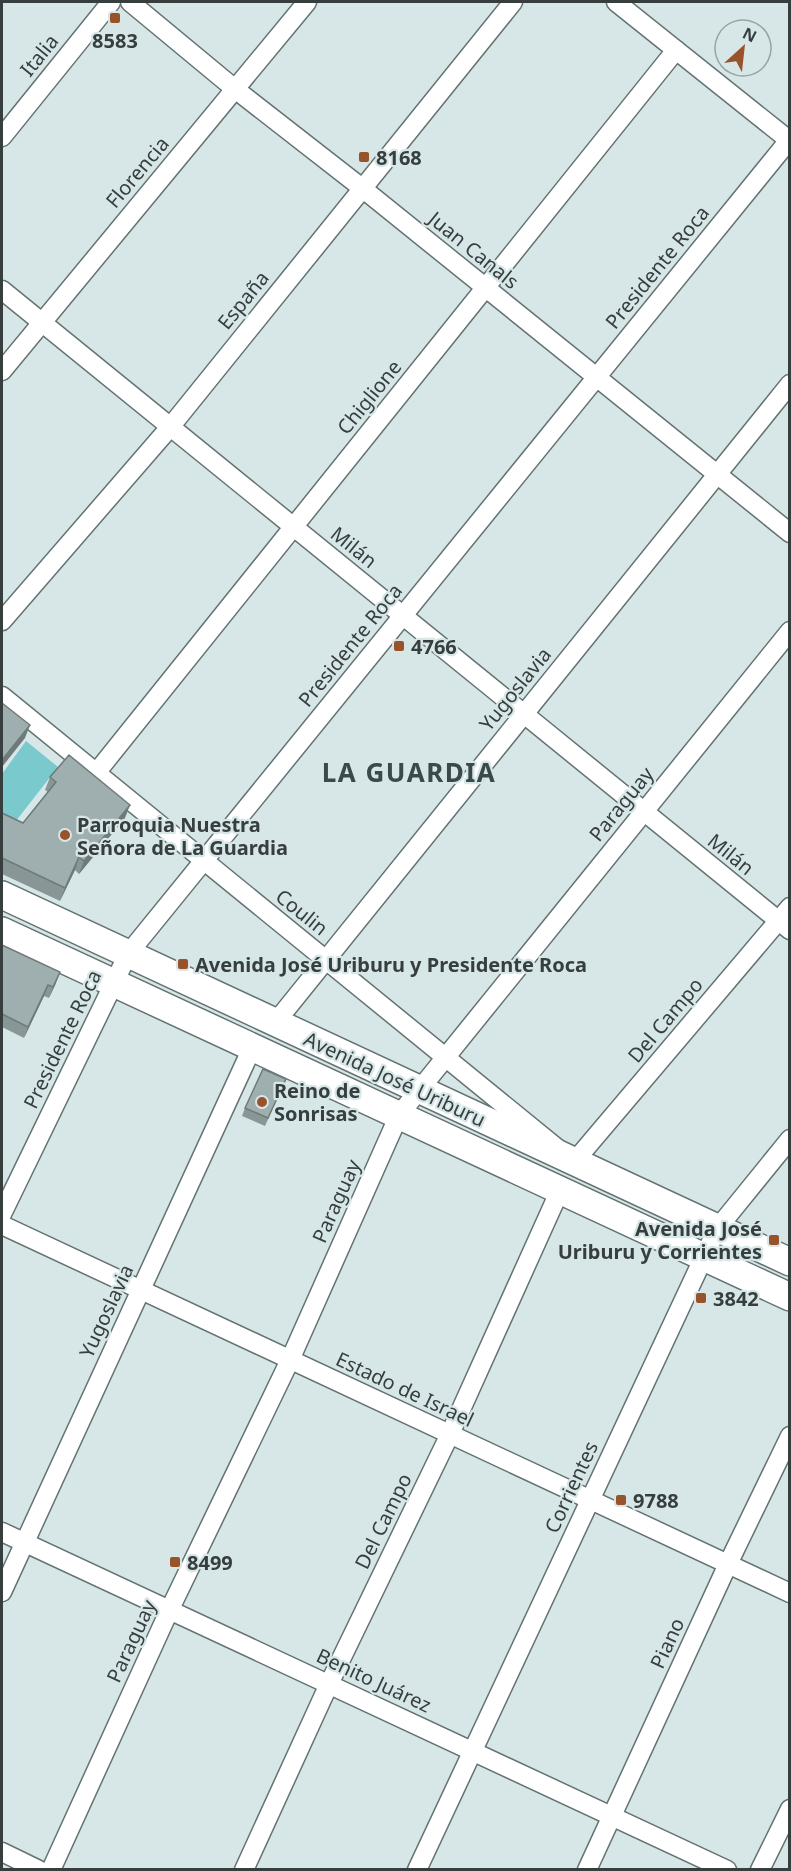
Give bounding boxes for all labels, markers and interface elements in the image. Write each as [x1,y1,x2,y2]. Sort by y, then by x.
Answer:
marker: 8583 [108,11,122,25]
north arrow [713,18,773,78]
text: N [739,22,761,47]
place label: 8583 [92,27,138,54]
street label: Italia [14,28,64,82]
street label: Florencia [99,131,175,213]
place label: 8168 [376,144,422,171]
marker: 8168 [357,150,371,164]
street label: Presidente Roca [599,200,715,334]
street label: Juan Canals [422,204,525,295]
street label: España [211,265,275,335]
street label: Chiglione [331,354,407,440]
street label: Milán [325,520,383,574]
street label: Presidente Roca [292,578,408,712]
place label: 4766 [411,633,457,660]
marker: 4766 [392,639,406,653]
street label: Yugoslavia [473,642,557,736]
district label: LA GUARDIA [322,754,496,790]
street label: Paraguay [583,761,660,847]
place label: Parroquia Nuestra Señora de La Guardia [77,811,288,861]
street label: Milán [702,827,760,881]
marker: Parroquia Nuestra Señora de La Guardia [58,828,72,842]
street label: Coulin [270,883,334,941]
place label: Avenida José Uriburu y Presidente Roca [195,951,587,978]
marker: Avenida José Uriburu y Presidente Roca [176,957,190,971]
street label: Presidente Roca [17,965,107,1113]
street label: Del Campo [621,972,709,1068]
street label: Avenida José Uriburu [300,1025,490,1133]
place label: Reino de Sonrisas [274,1077,360,1127]
marker: Reino de Sonrisas [255,1095,269,1109]
street label: Paraguay [306,1154,367,1247]
place label: Avenida José Uriburu y Corrientes [558,1215,762,1265]
marker: Avenida José Uriburu y Corrientes [767,1233,781,1247]
street label: Yugoslavia [73,1260,139,1362]
place label: 3842 [713,1285,759,1312]
marker: 3842 [694,1291,708,1305]
street label: Estado de Israel [332,1345,478,1433]
street label: Corrientes [538,1437,604,1537]
street label: Del Campo [348,1469,418,1573]
place label: 9788 [633,1487,679,1514]
marker: 9788 [614,1493,628,1507]
place label: 8499 [187,1549,233,1576]
marker: 8499 [168,1555,182,1569]
street label: Paraguay [100,1594,162,1687]
street label: Piano [644,1613,690,1673]
street label: Benito Juárez [312,1642,436,1718]

